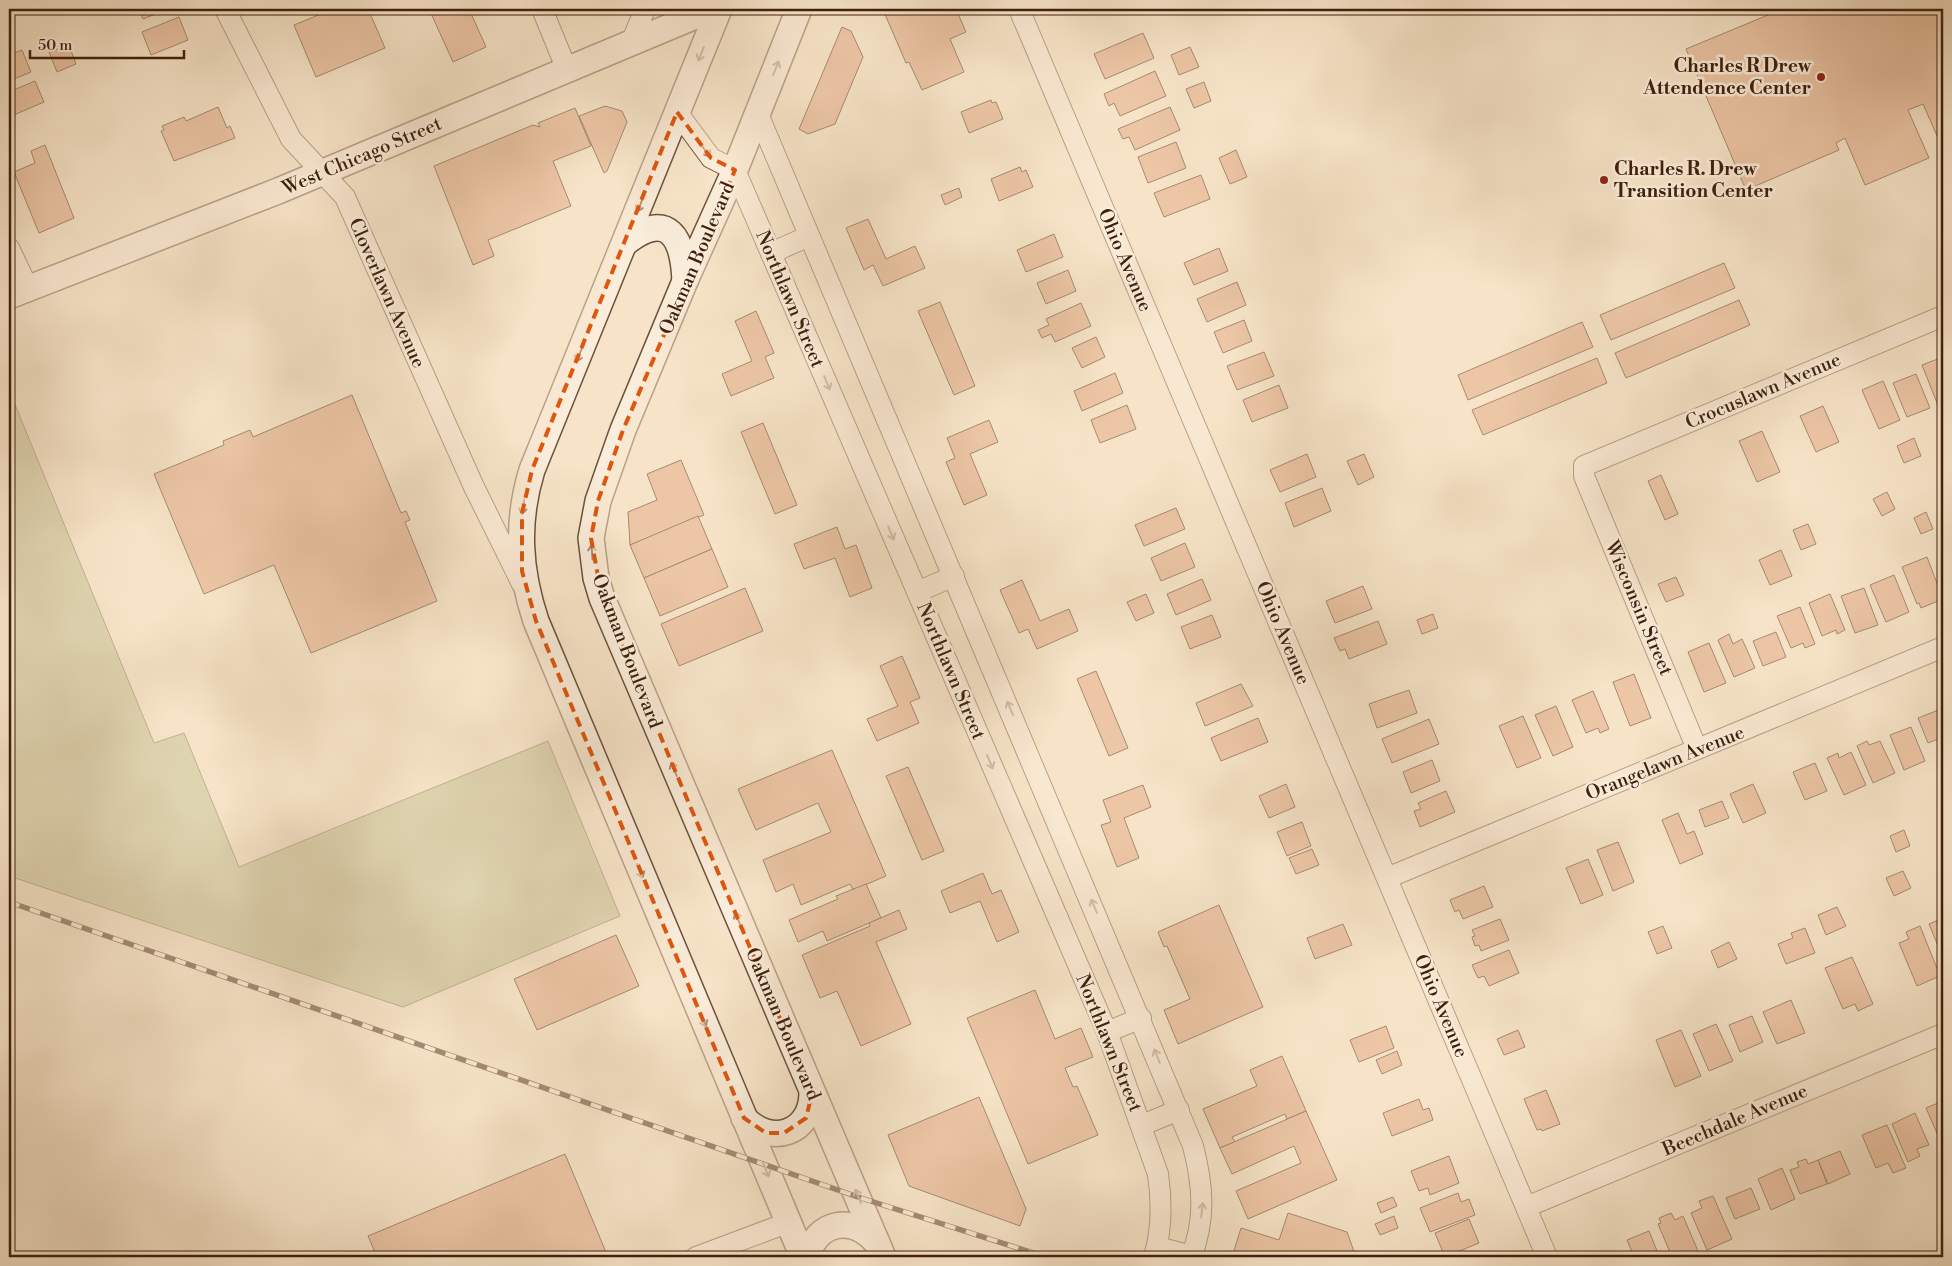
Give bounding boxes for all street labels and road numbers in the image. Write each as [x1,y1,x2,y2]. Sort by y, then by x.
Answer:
street label: West Chicago Street [278,112,445,201]
street label: Oakman Boulevard [654,178,740,338]
street label: Ohio Avenue [1093,205,1157,315]
street label: Cloverlawn Avenue [343,214,431,372]
street label: Northlawn Street [750,227,830,371]
street label: Crocuslawn Avenue [1682,347,1844,435]
street label: Wisconsin Street [1599,536,1678,679]
street label: Oakman Boulevard [586,570,668,732]
street label: Ohio Avenue [1251,578,1315,688]
street label: Northlawn Street [911,599,991,743]
street label: Orangelawn Avenue [1582,720,1748,806]
street label: Oakman Boulevard [740,944,826,1104]
street label: Ohio Avenue [1409,951,1473,1061]
street label: Northlawn Street [1070,971,1148,1116]
street label: Beechdale Avenue [1658,1079,1811,1162]

